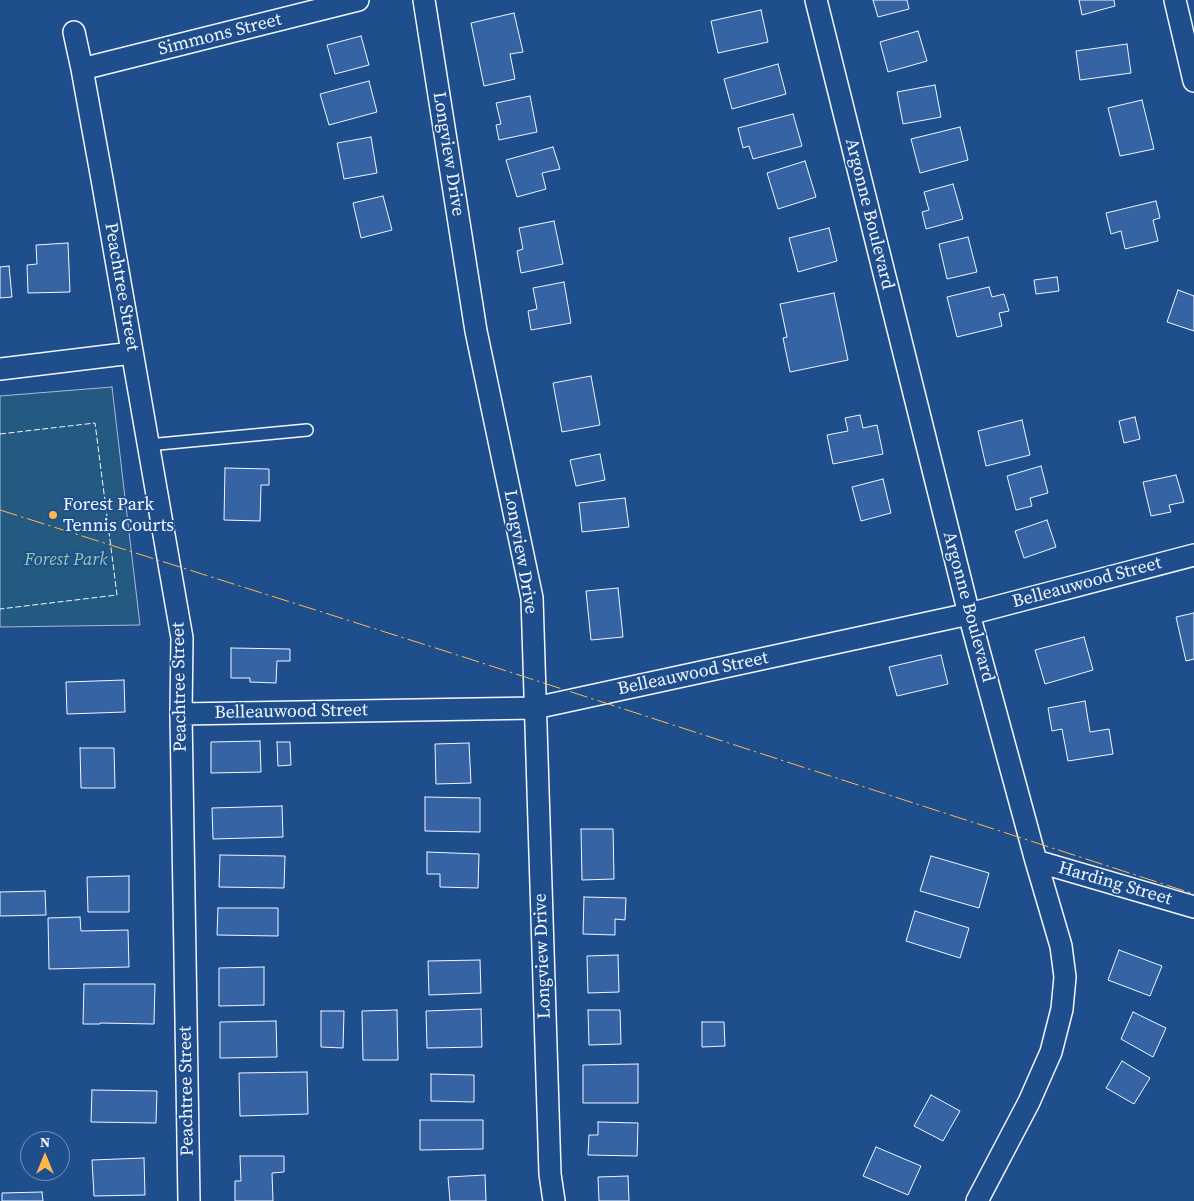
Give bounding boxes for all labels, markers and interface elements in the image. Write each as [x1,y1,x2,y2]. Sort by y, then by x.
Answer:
street label: Simmons Street [156,9,284,61]
street label: Longview Drive [427,90,469,218]
street label: Argonne Boulevard [840,136,898,292]
street label: Peachtree Street [99,221,143,353]
street label: Longview Drive [498,488,542,616]
place label: Forest Park Tennis Courts [63,494,174,536]
marker: Forest Park Tennis Courts [47,509,59,521]
street label: Argonne Boulevard [938,529,998,685]
park label: Forest Park [24,549,108,571]
street label: Belleauwood Street [1010,553,1164,613]
street label: Peachtree Street [168,622,192,752]
street label: Belleauwood Street [616,647,770,701]
street label: Belleauwood Street [214,700,368,724]
street label: Harding Street [1056,858,1174,910]
street label: Longview Drive [530,893,556,1019]
street label: Peachtree Street [175,1026,199,1156]
north arrow [20,1131,70,1181]
text: N [40,1132,50,1152]

